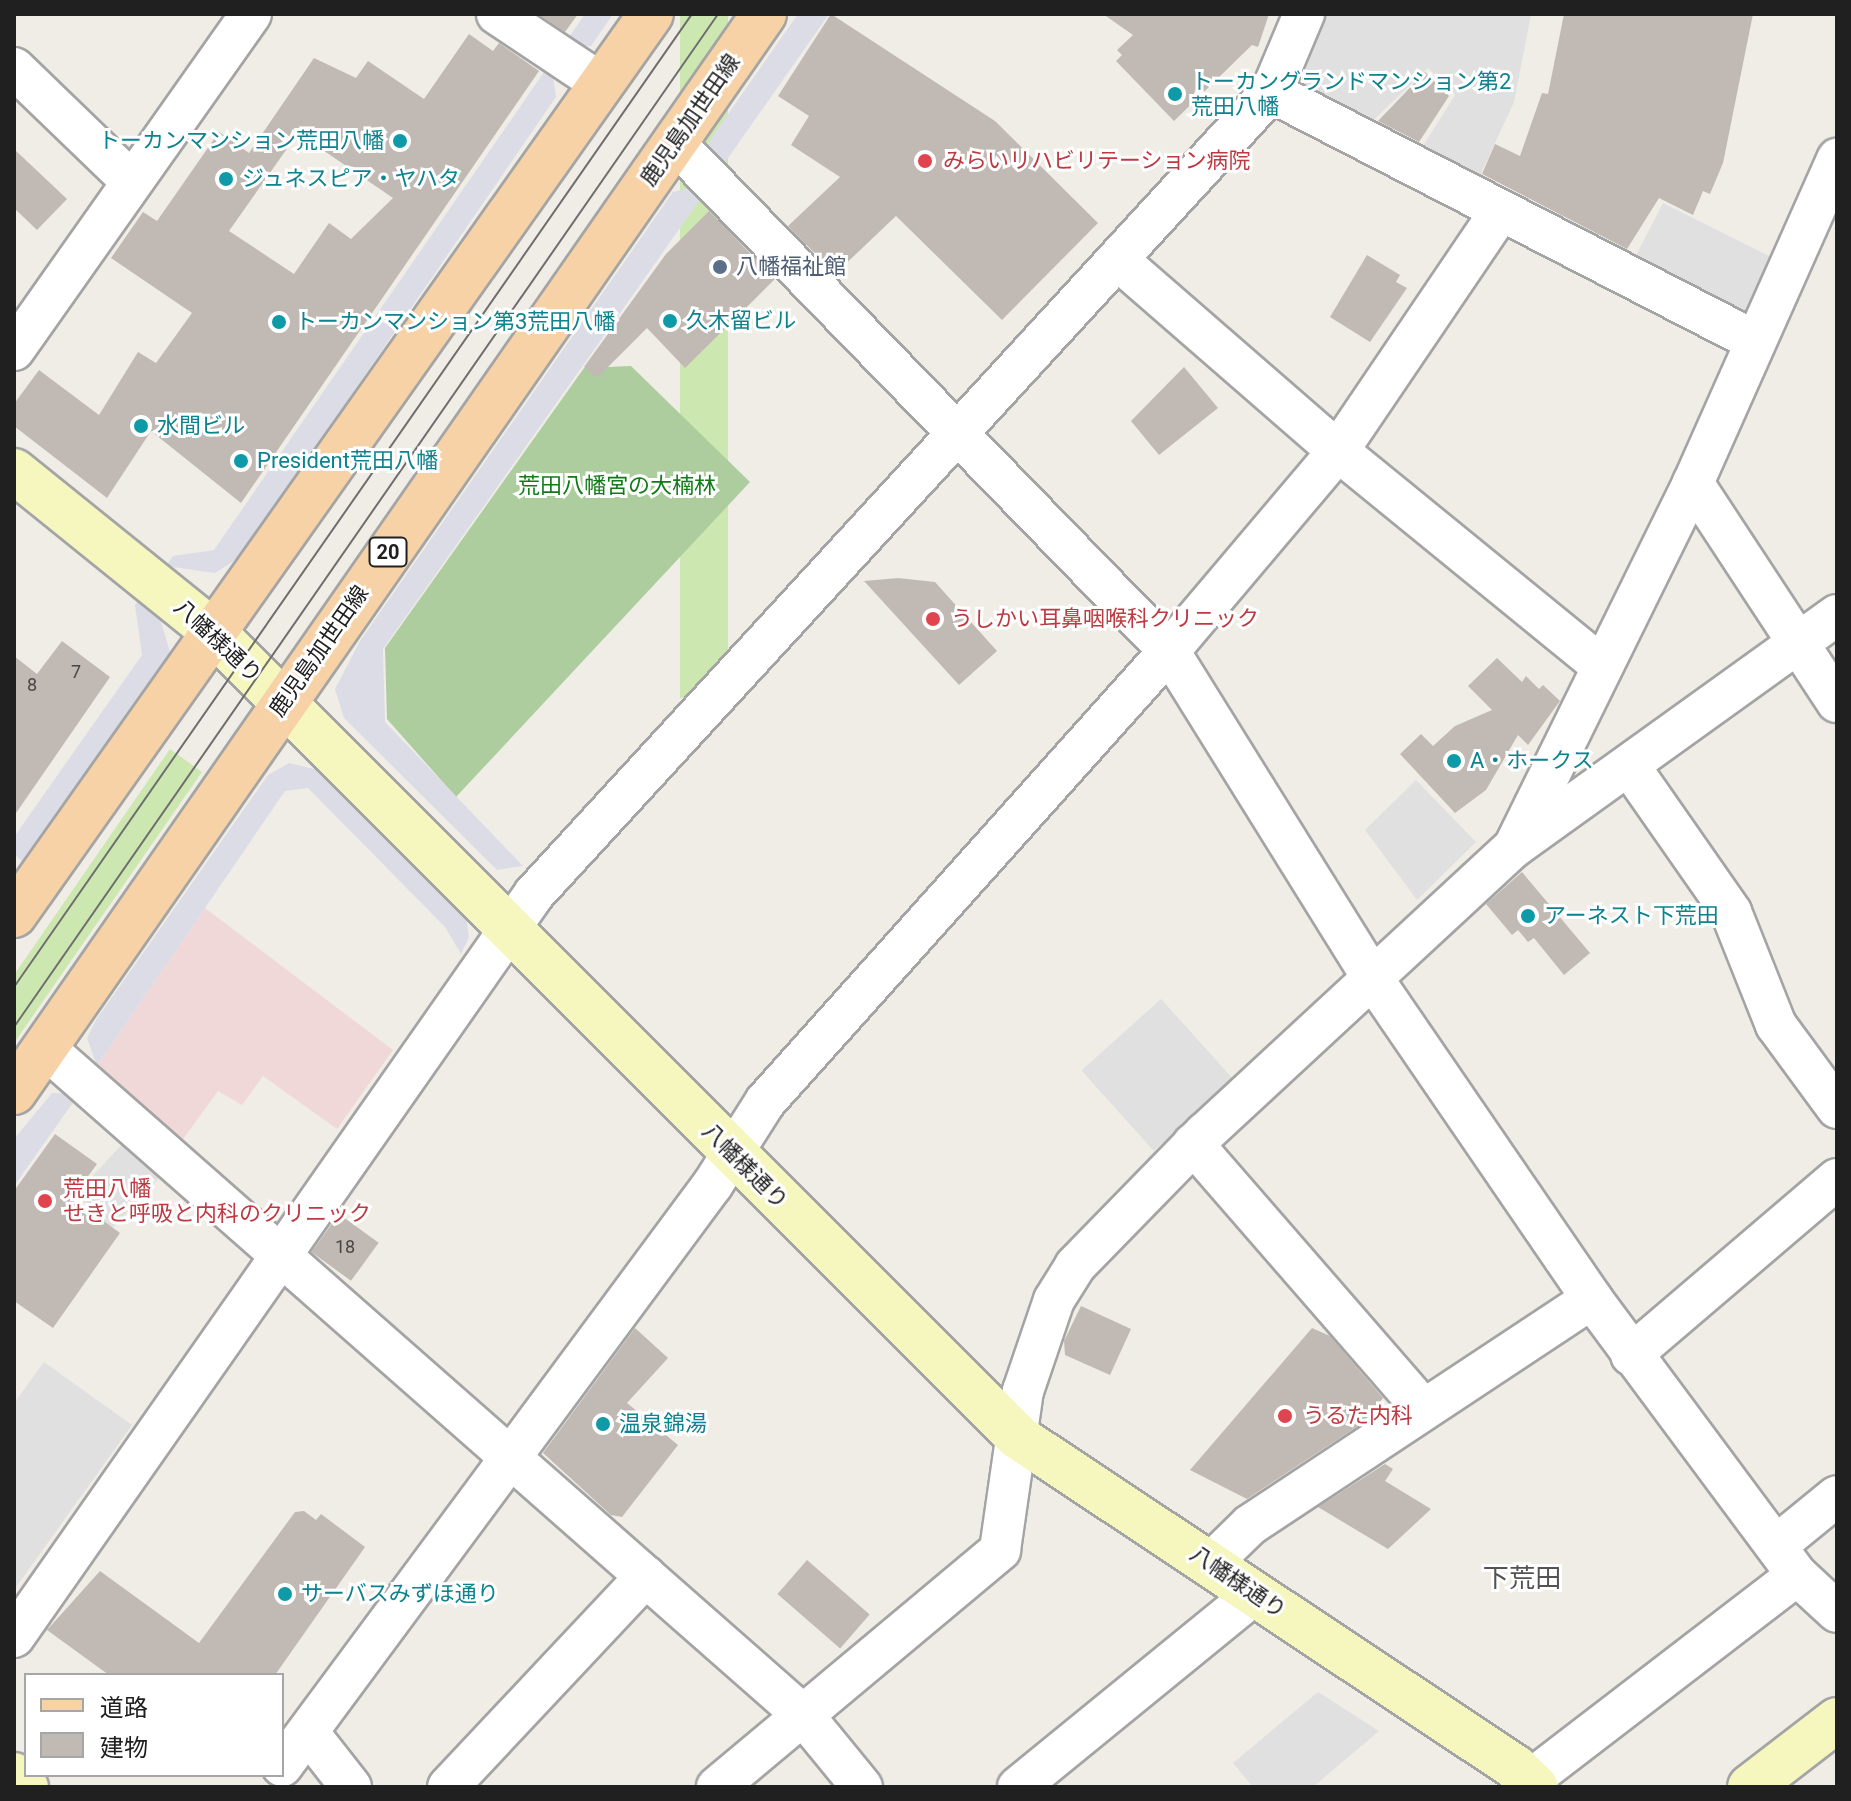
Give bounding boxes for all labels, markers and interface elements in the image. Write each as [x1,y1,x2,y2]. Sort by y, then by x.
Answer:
street label: 鹿児島加世田線 [635,49,745,191]
place label: トーカングランドマンション第2 荒田八幡 [1191,68,1511,120]
marker: トーカングランドマンション第2 荒田八幡 [1166,85,1184,103]
place label: トーカンマンション荒田八幡 [98,128,384,154]
marker: トーカンマンション荒田八幡 [391,132,409,150]
place label: みらいリハビリテーション病院 [943,148,1251,174]
marker: みらいリハビリテーション病院 [914,150,936,172]
place label: ジュネスピア・ヤハタ [242,166,462,192]
marker: ジュネスピア・ヤハタ [217,170,235,188]
place label: 八幡福祉館 [736,254,846,280]
marker: 八幡福祉館 [711,258,729,276]
place label: 久木留ビル [686,308,796,334]
place label: トーカンマンション第3荒田八幡 [295,309,615,335]
marker: 久木留ビル [661,312,679,330]
marker: トーカンマンション第3荒田八幡 [270,313,288,331]
place label: 水間ビル [157,413,245,439]
marker: 水間ビル [132,417,150,435]
place label: President荒田八幡 [257,448,438,474]
marker: President荒田八幡 [232,452,250,470]
park label: 荒田八幡宮の大楠林 [518,473,716,499]
road number: 20 [368,536,408,568]
street label: 鹿児島加世田線 [264,580,374,722]
street label: 八幡様通り [169,594,267,688]
place label: うしかい耳鼻咽喉科クリニック [951,606,1259,632]
marker: うしかい耳鼻咽喉科クリニック [922,608,944,630]
house number: 7 [71,661,81,683]
house number: 8 [27,674,37,696]
place label: A・ホークス [1470,748,1594,774]
marker: A・ホークス [1445,752,1463,770]
place label: アーネスト下荒田 [1544,903,1719,929]
marker: アーネスト下荒田 [1519,907,1537,925]
street label: 八幡様通り [697,1118,793,1214]
place label: 荒田八幡 せきと呼吸と内科のクリニック [63,1175,371,1226]
marker: 荒田八幡 せきと呼吸と内科のクリニック [34,1190,56,1212]
house number: 18 [335,1236,355,1258]
place label: うるた内科 [1303,1403,1413,1429]
marker: うるた内科 [1274,1405,1296,1427]
place label: 温泉錦湯 [619,1411,707,1437]
marker: 温泉錦湯 [594,1415,612,1433]
street label: 八幡様通り [1185,1540,1291,1624]
district label: 下荒田 [1483,1563,1561,1595]
place label: サーバスみずほ通り [301,1581,499,1607]
marker: サーバスみずほ通り [276,1585,294,1603]
legend [24,1673,284,1777]
text: 道路 [100,1694,148,1722]
text: 建物 [100,1734,148,1762]

